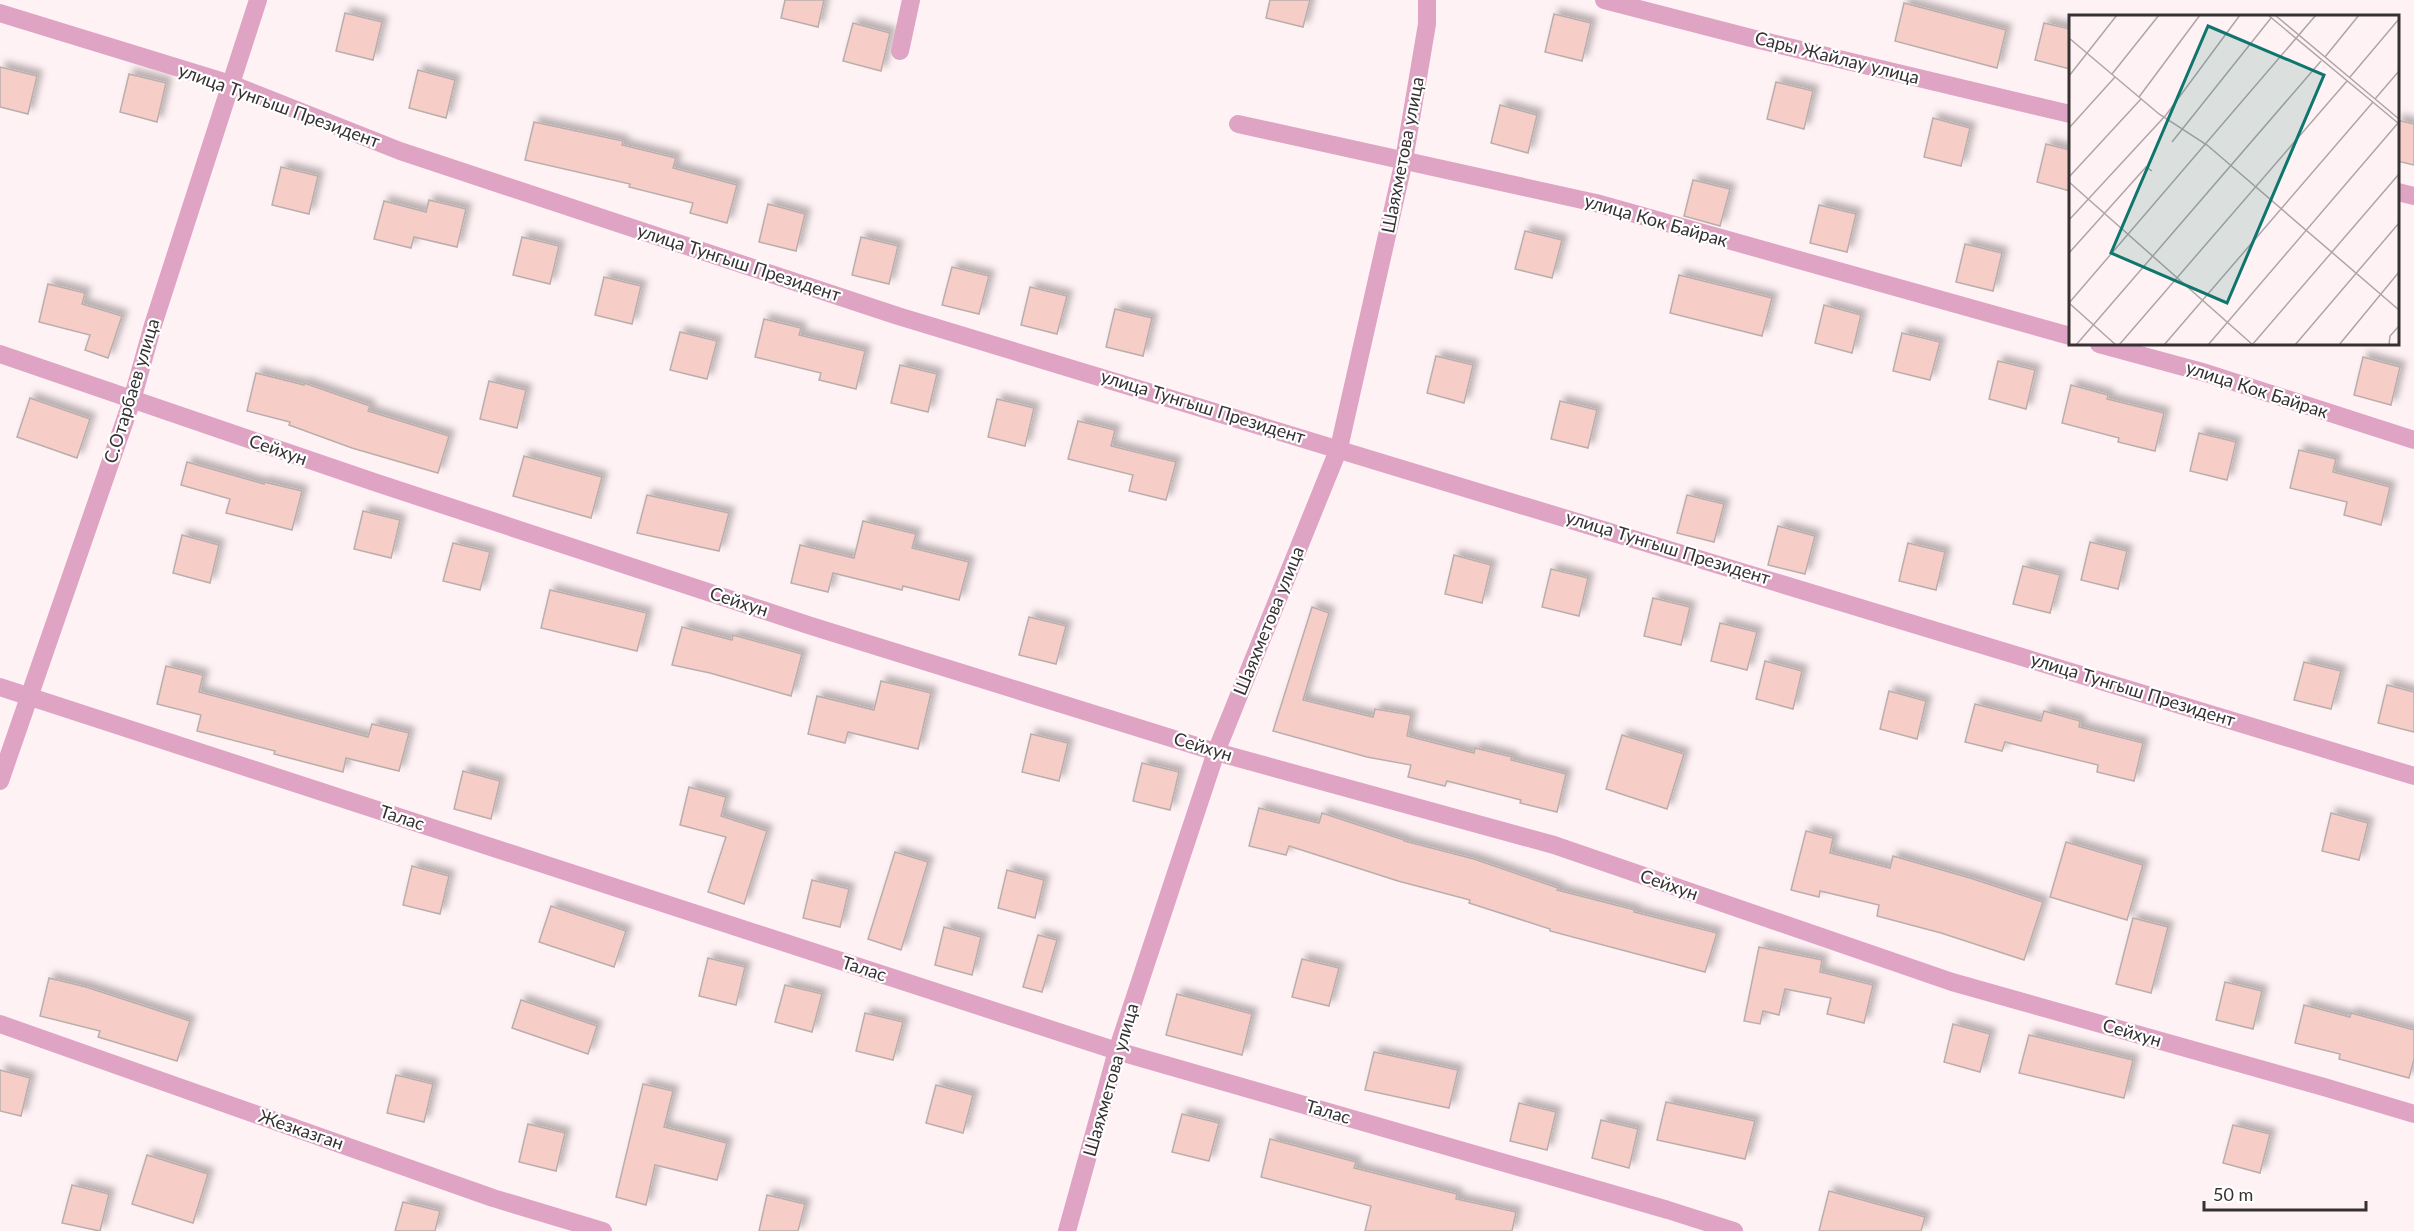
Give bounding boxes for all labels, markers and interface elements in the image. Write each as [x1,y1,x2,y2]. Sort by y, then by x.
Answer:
inset map [2069,15,2399,345]
street label: Сары Жайлау улица [1753,26,1922,88]
street label: улица Тунгыш Президент [176,58,383,152]
street label: Шаяхметова улица [1376,75,1428,235]
street label: улица Кок Байрак [1582,189,1731,251]
street label: улица Тунгыш Президент [635,219,844,305]
street label: С.Отарбаев улица [99,316,163,466]
street label: улица Кок Байрак [2184,356,2332,423]
street label: улица Тунгыш Президент [1098,364,1308,448]
street label: Сейхун [246,429,310,469]
street label: улица Тунгыш Президент [1563,505,1773,589]
street label: Шаяхметова улица [1228,543,1308,698]
street label: Сейхун [707,581,771,621]
street label: улица Тунгыш Президент [2028,647,2238,731]
street label: Сейхун [1171,727,1235,765]
street label: Талас [377,800,428,835]
street label: Сейхун [1637,864,1701,904]
street label: Талас [839,951,890,986]
street label: Шаяхметова улица [1078,1000,1142,1159]
street label: Сейхун [2100,1013,2164,1051]
street label: Талас [1303,1094,1354,1128]
street label: Жезказган [256,1104,347,1154]
scale bar [2204,1174,2366,1212]
text: 50 m [2213,1183,2253,1205]

